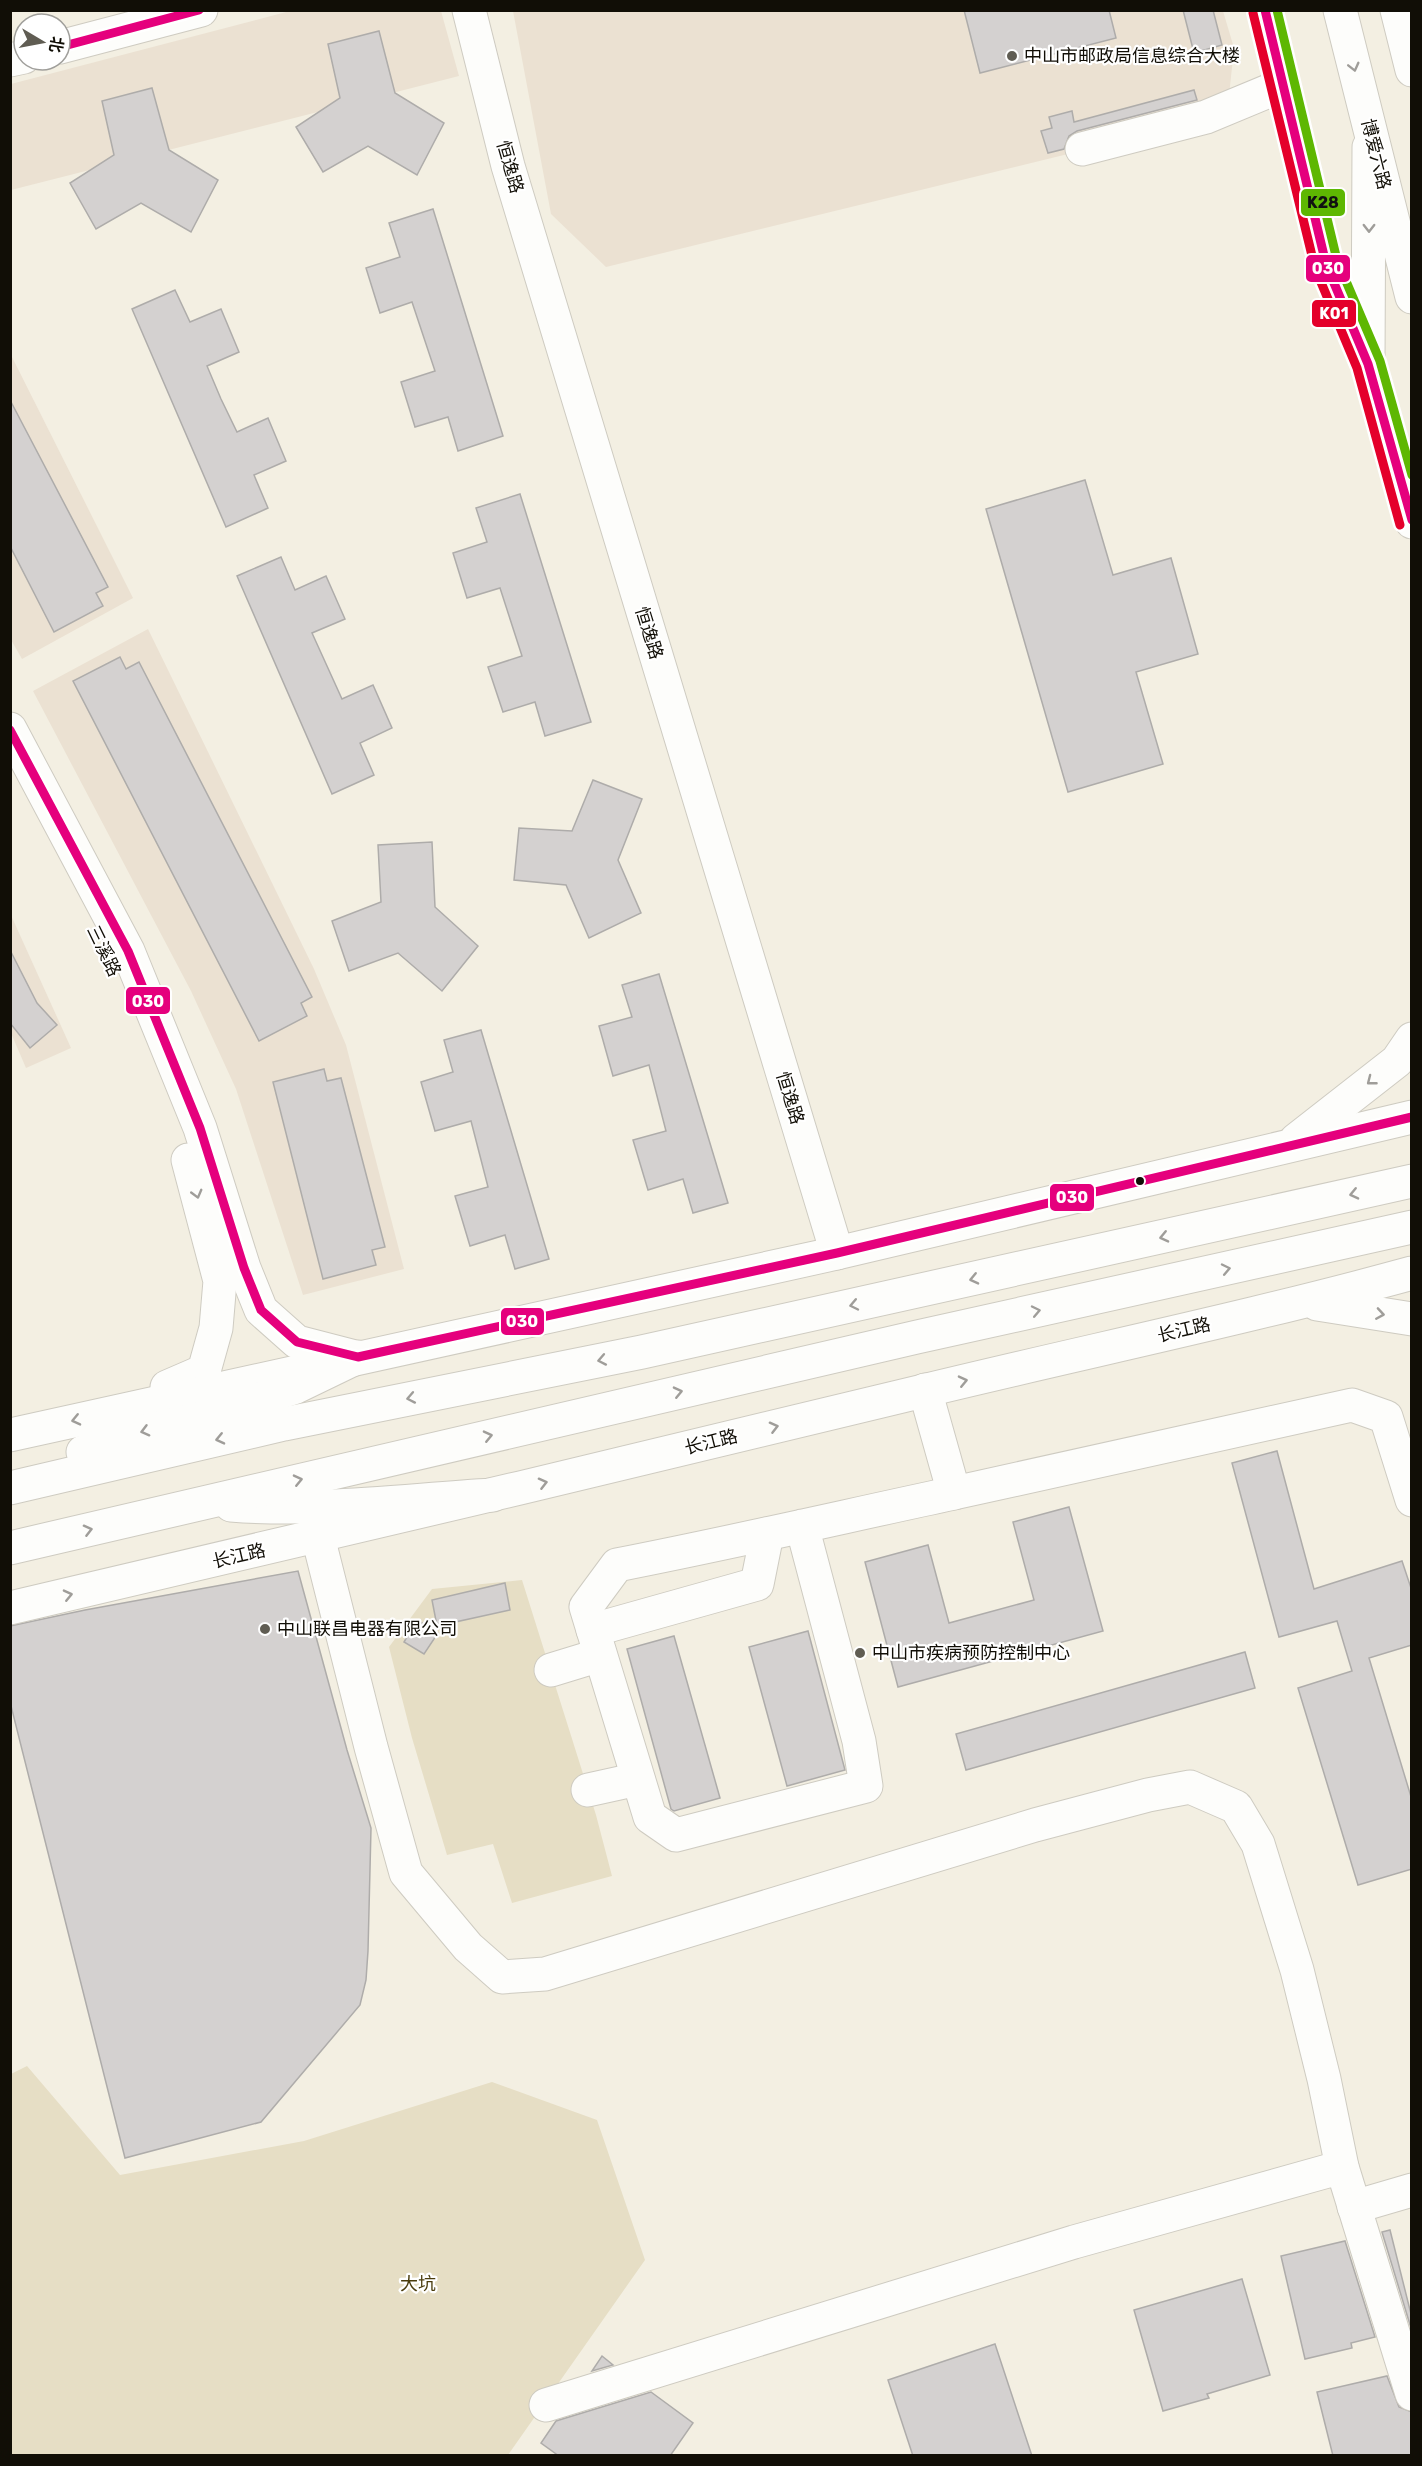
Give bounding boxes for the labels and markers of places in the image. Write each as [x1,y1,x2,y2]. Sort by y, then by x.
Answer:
place label: 中山市邮政局信息综合大楼 [1024,45,1240,67]
marker: 中山市邮政局信息综合大楼 [1005,49,1019,63]
unlabelled marker [1134,1175,1146,1187]
place label: 中山联昌电器有限公司 [277,1618,457,1640]
marker: 中山联昌电器有限公司 [258,1622,272,1636]
place label: 中山市疾病预防控制中心 [872,1642,1070,1664]
marker: 中山市疾病预防控制中心 [853,1646,867,1660]

